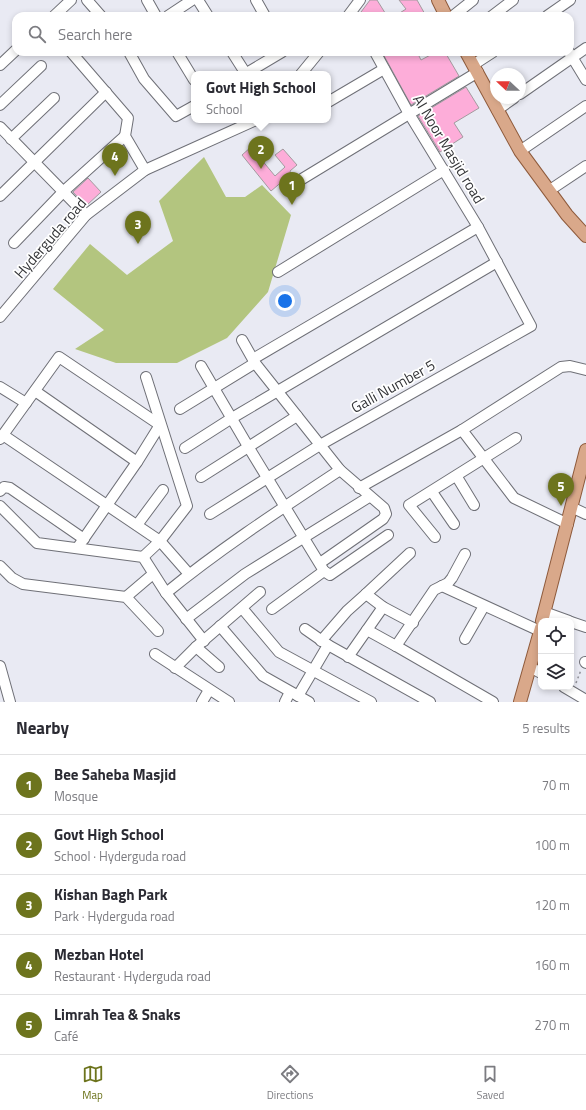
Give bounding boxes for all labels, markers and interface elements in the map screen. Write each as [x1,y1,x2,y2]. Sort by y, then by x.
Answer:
search box [12,12,574,56]
icon: search [26,23,48,45]
text: Search here [58,23,132,46]
north arrow [490,68,526,104]
popup [191,71,331,123]
text: Govt High School [206,76,316,99]
street label: AI Noor Masjid road [407,90,491,208]
text: School [206,99,242,119]
pin: 2 [248,136,274,169]
pin: 4 [102,143,128,176]
pin: 1 [279,172,305,205]
street label: Hyderguda road [8,192,92,284]
pin: 3 [125,211,151,244]
your location [275,291,295,311]
street label: Galli Number 5 [347,353,439,419]
pin: 5 [548,473,574,506]
map controls [538,618,574,690]
button: locate [538,618,574,654]
button: layers [538,654,574,690]
text: Nearby [16,715,69,741]
text: 5 results [522,718,570,738]
text: Bee Saheba Masjid [54,763,176,786]
text: 1 [25,775,33,795]
text: 70 m [542,775,570,795]
text: Mosque [54,786,98,806]
text: Govt High School [54,823,164,846]
text: 2 [25,835,33,855]
text: 100 m [534,835,570,855]
text: School · Hyderguda road [54,846,186,866]
text: Kishan Bagh Park [54,883,168,906]
text: 3 [25,895,33,915]
text: 120 m [534,895,570,915]
text: Park · Hyderguda road [54,906,175,926]
text: Mezban Hotel [54,943,144,966]
text: 4 [25,955,33,975]
text: 160 m [534,955,570,975]
text: Restaurant · Hyderguda road [54,966,211,986]
text: Limrah Tea & Snaks [54,1003,181,1026]
text: 5 [25,1015,33,1035]
text: 270 m [534,1015,570,1035]
text: Café [54,1026,78,1046]
tab: Map [82,1063,104,1103]
tab: Directions [267,1063,313,1103]
tab: Saved [476,1063,504,1103]

